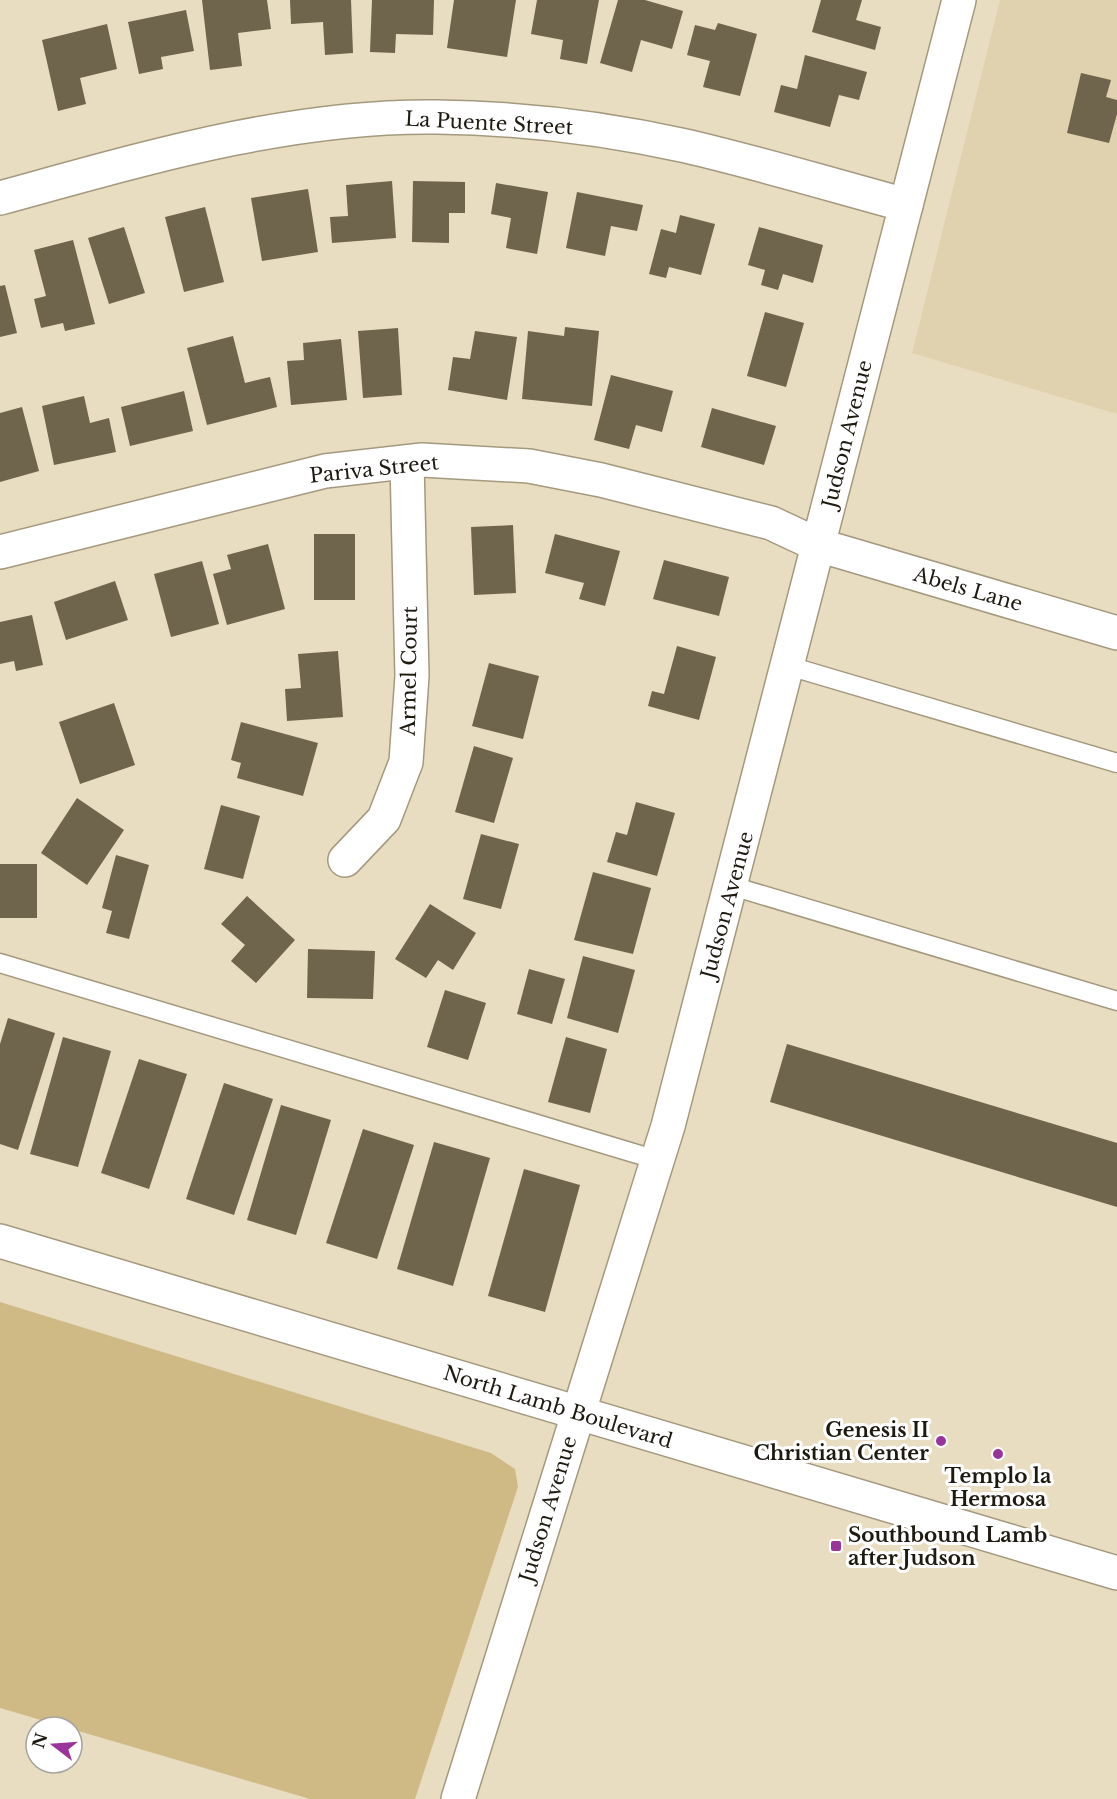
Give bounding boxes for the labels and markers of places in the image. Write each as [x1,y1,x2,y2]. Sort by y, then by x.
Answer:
place label: Genesis II Christian Center [754,1418,929,1465]
marker: Genesis II Christian Center [934,1434,948,1448]
marker: Templo la Hermosa [991,1447,1005,1461]
place label: Templo la Hermosa [945,1464,1052,1511]
place label: Southbound Lamb after Judson [848,1523,1047,1570]
marker: Southbound Lamb after Judson [829,1539,843,1553]

